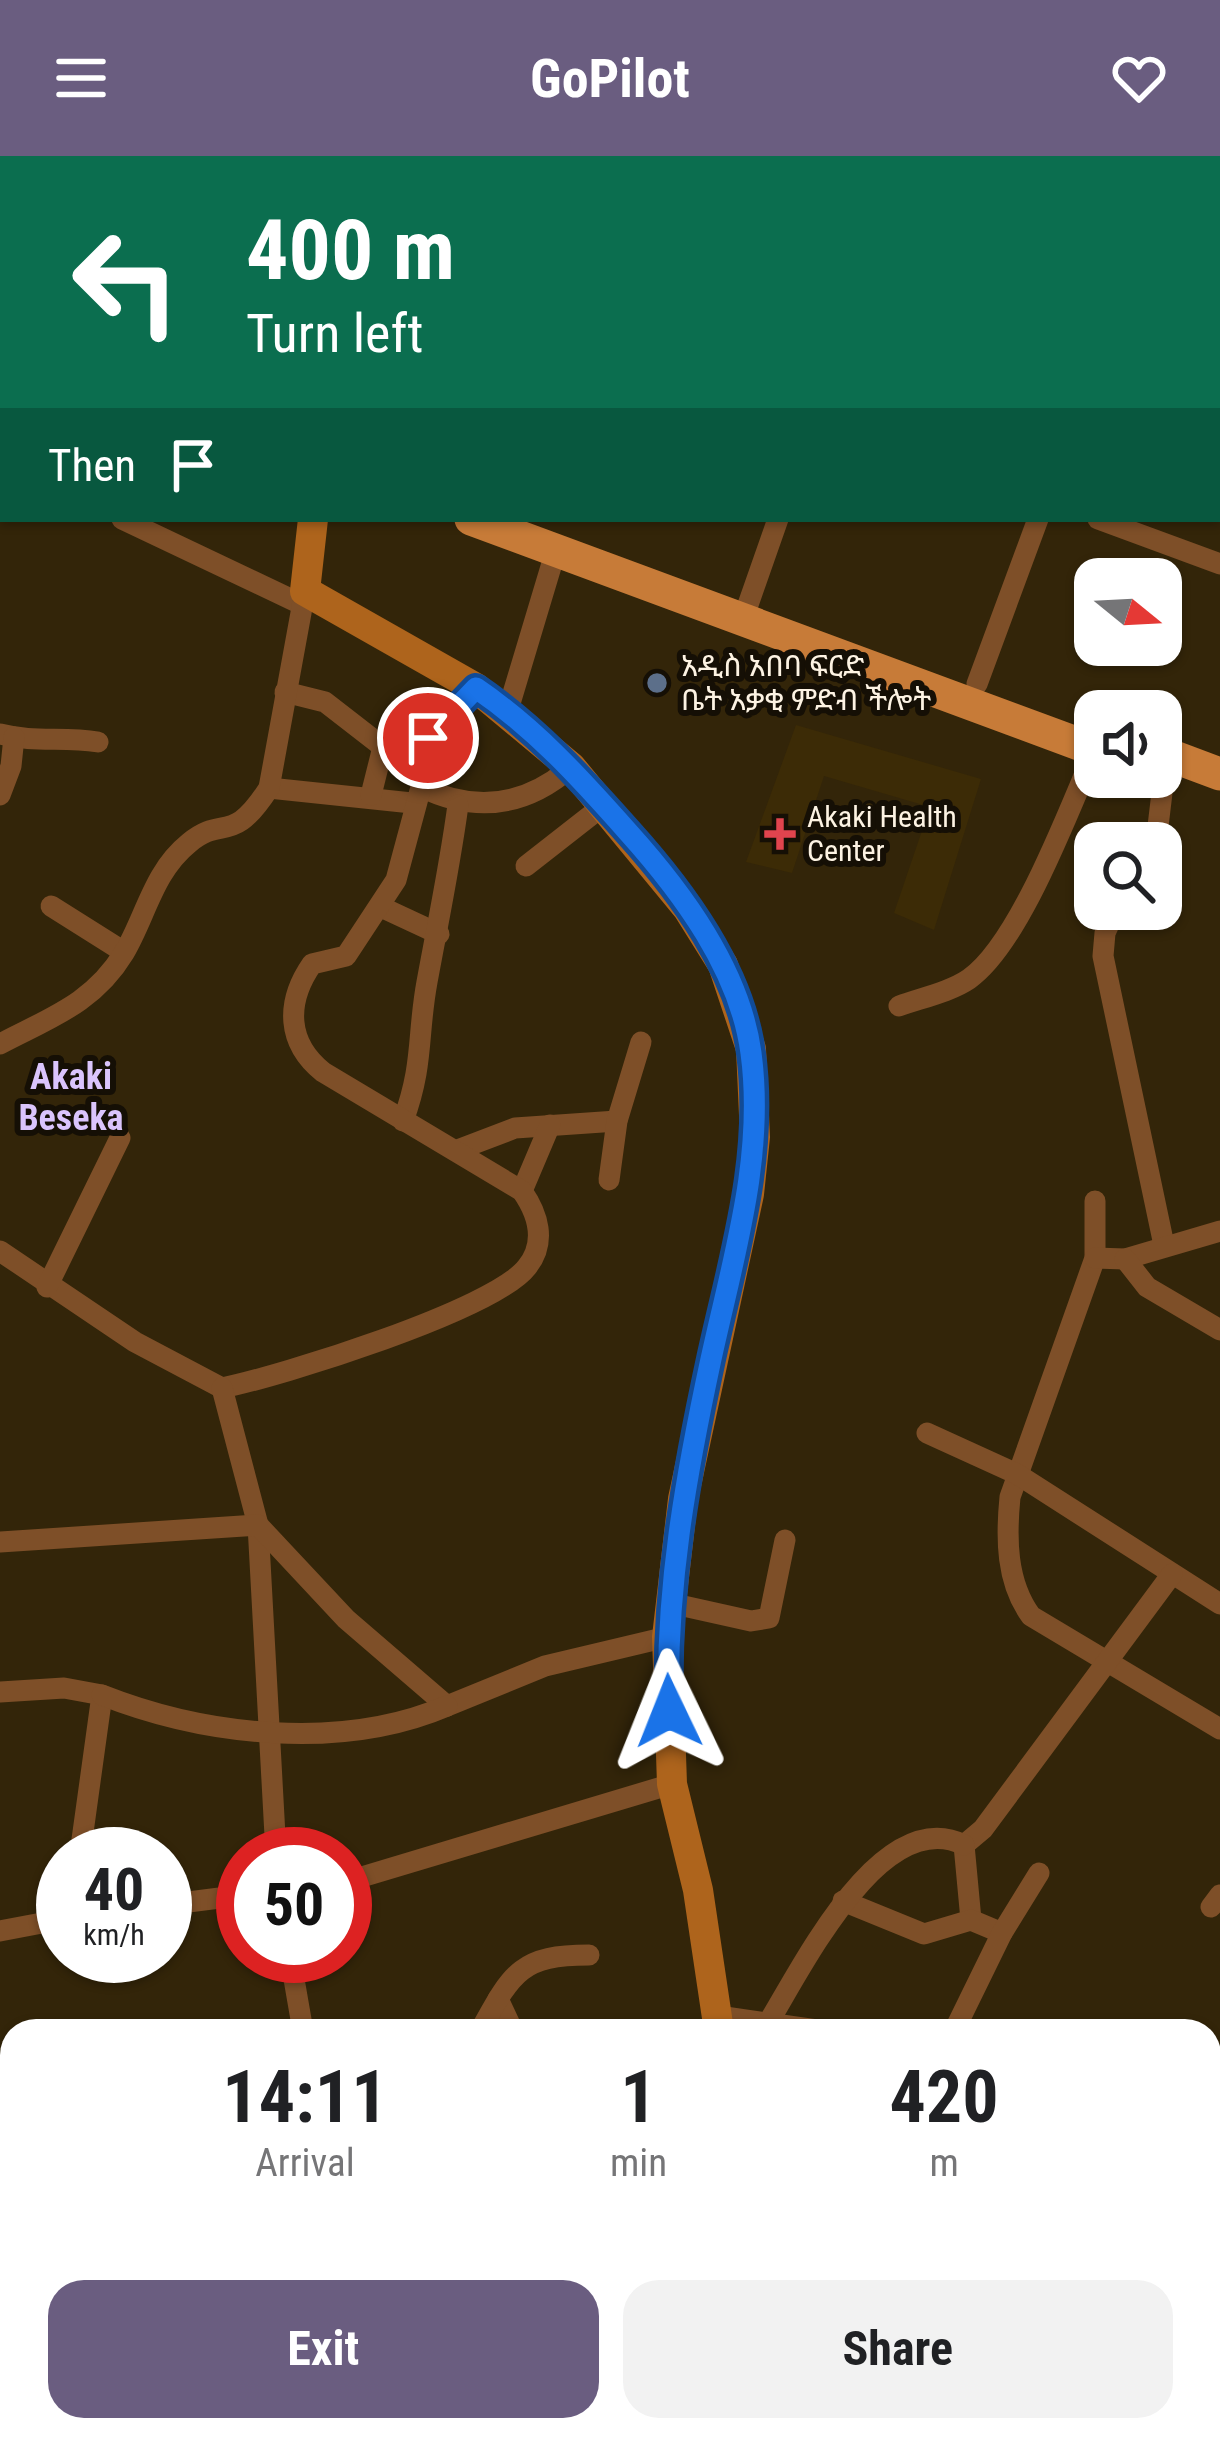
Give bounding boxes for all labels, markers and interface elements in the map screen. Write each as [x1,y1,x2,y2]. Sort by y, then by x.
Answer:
icon: menu [48,45,114,111]
icon: heart [1106,45,1172,111]
text: GoPilot [530,47,690,110]
text: 400 m [246,201,455,300]
icon: left [48,204,204,360]
text: Turn left [246,302,423,365]
icon: arrive [160,432,226,498]
text: Then [48,439,136,492]
north arrow [1074,558,1182,666]
map controls [1074,558,1182,930]
place label: አዲስ አበባ ፍርድ ቤት አቃቂ ምድብ ችሎት [681,648,931,717]
marker: አዲስ አበባ ፍርድ ቤት አቃቂ ምድብ ችሎት [644,670,670,696]
pin [377,687,479,789]
button: sound [1074,690,1182,798]
icon: arrive [395,705,461,771]
place label: Akaki Health Center [807,799,957,868]
marker: Akaki Health Center [764,818,796,850]
button: search [1074,822,1182,930]
district label: Akaki Beseka [18,1056,124,1139]
position arrow [606,1648,732,1774]
speed limit sign: 50 [216,1827,372,1983]
text: 40 [84,1854,144,1925]
text: km/h [83,1917,145,1952]
text: 14:11 [222,2055,388,2140]
text: 1 [620,2055,657,2140]
text: 420 [889,2055,999,2140]
text: Arrival [255,2140,355,2186]
text: min [610,2140,667,2186]
text: m [929,2140,959,2186]
button: Exit [48,2280,599,2418]
button: Share [623,2280,1173,2418]

